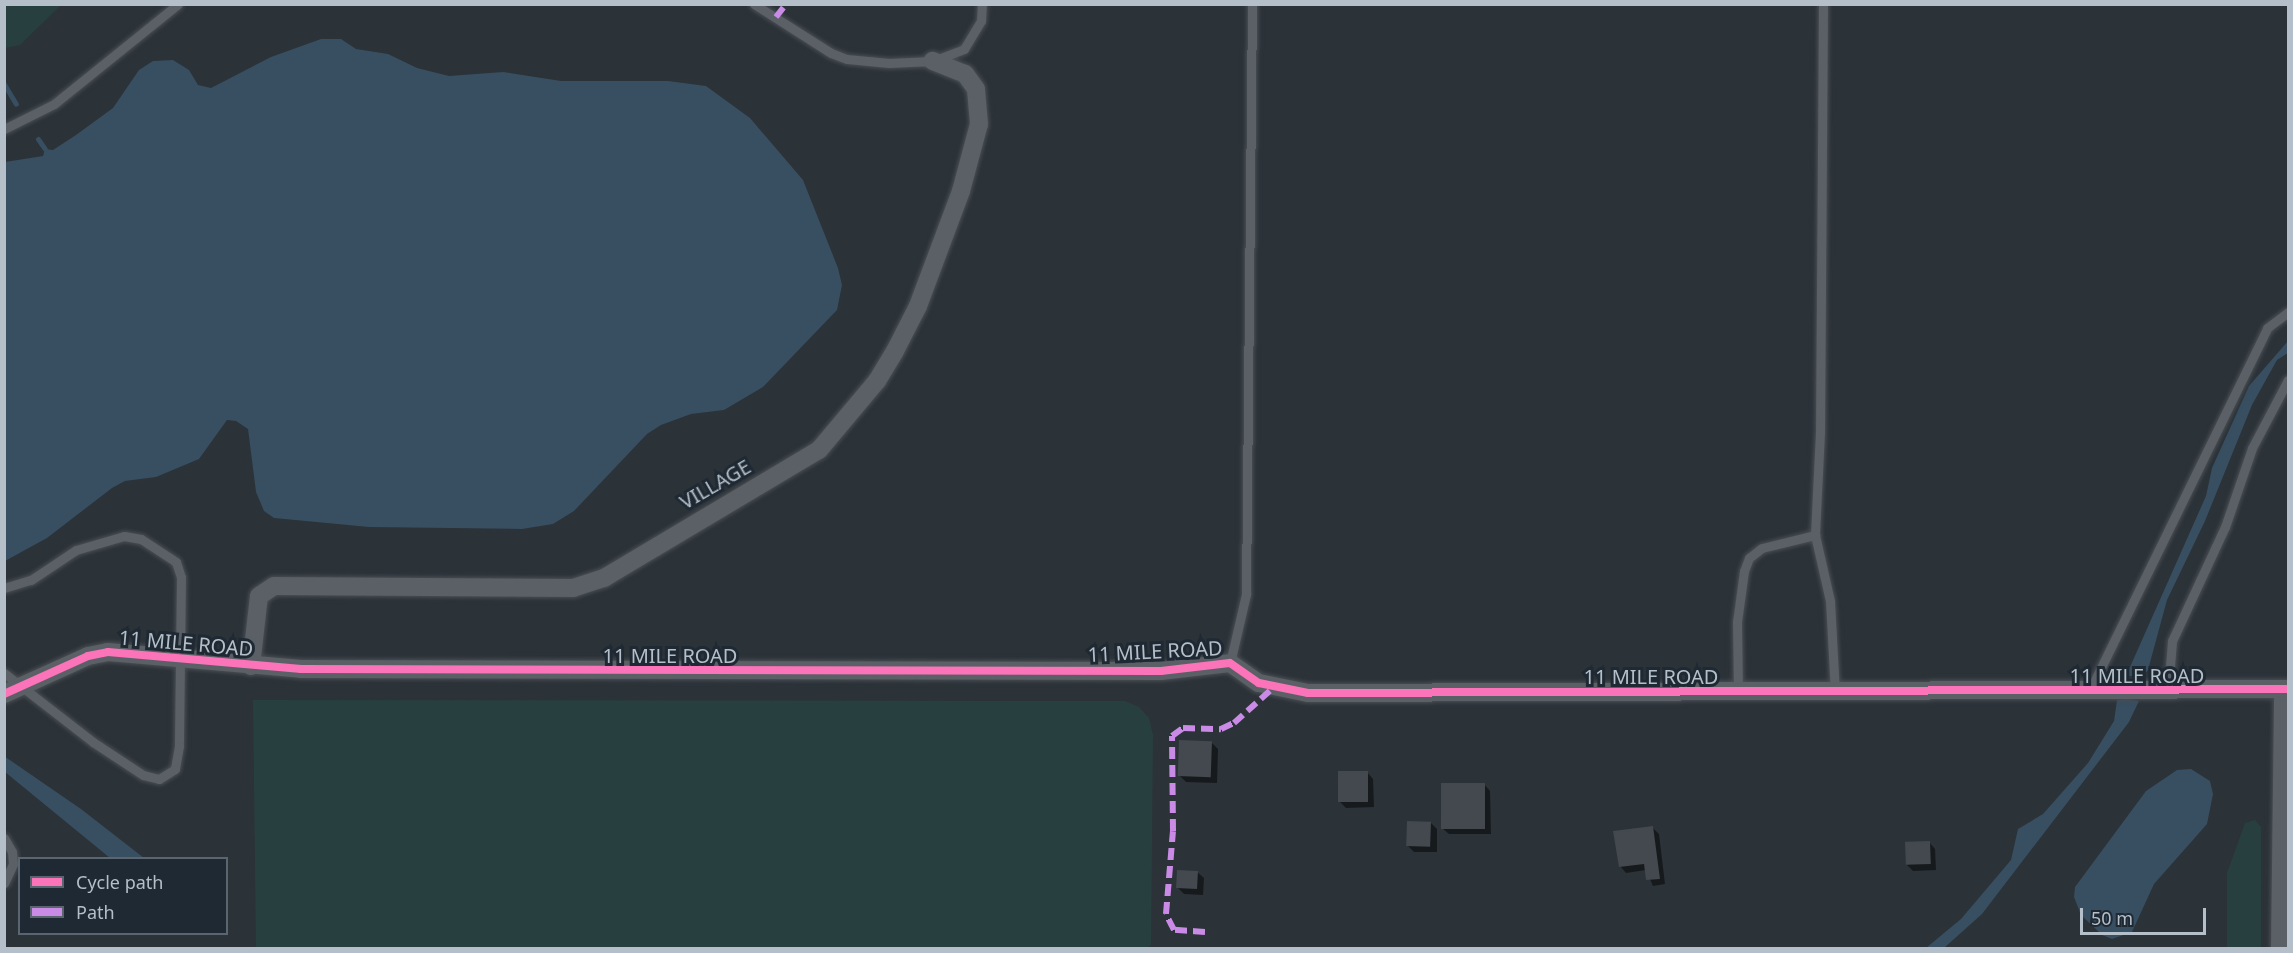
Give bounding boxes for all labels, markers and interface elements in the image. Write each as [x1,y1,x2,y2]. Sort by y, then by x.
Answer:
street label: VILLAGE [675,454,755,514]
street label: 11 MILE ROAD [118,625,254,661]
street label: 11 MILE ROAD [1087,635,1223,667]
street label: 11 MILE ROAD [603,643,737,667]
street label: 11 MILE ROAD [2070,663,2204,687]
street label: 11 MILE ROAD [1584,664,1718,688]
legend [18,857,228,935]
text: Cycle path [76,870,163,894]
scale bar [2083,896,2209,934]
text: Path [76,900,115,924]
text: 50 m [2091,906,2133,930]

